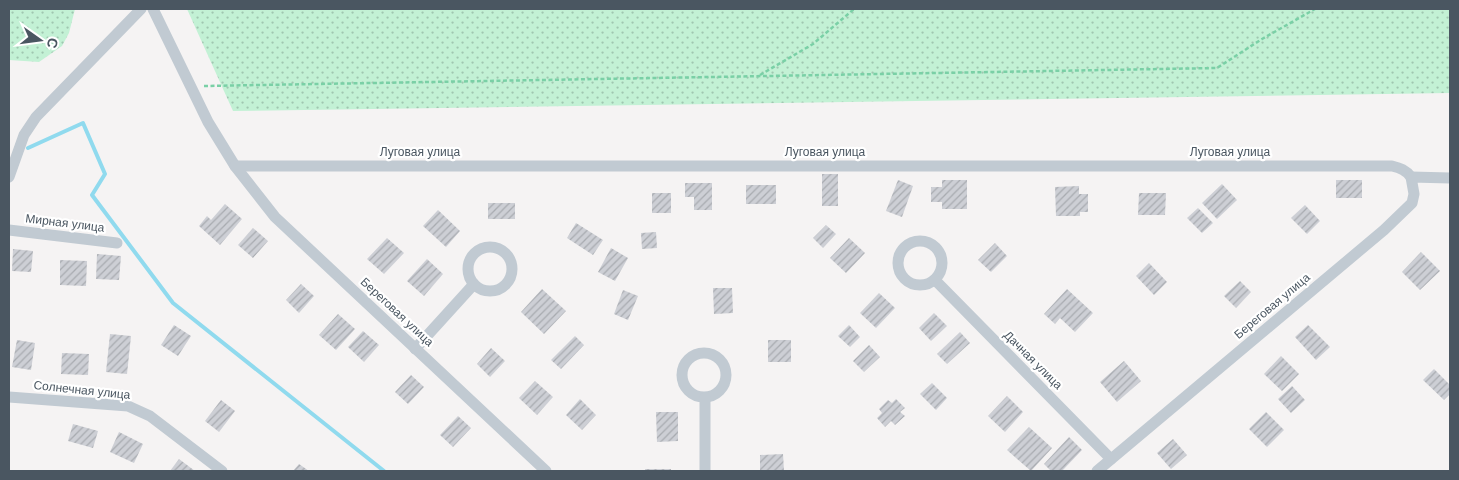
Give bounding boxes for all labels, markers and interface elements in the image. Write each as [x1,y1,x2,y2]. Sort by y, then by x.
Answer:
north arrow [15,15,65,65]
text: С [44,36,62,50]
street label: Луговая улица [380,145,461,159]
street label: Луговая улица [785,145,866,159]
street label: Луговая улица [1190,145,1271,159]
street label: Мирная улица [25,211,106,235]
street label: Береговая улица [1231,270,1313,342]
street label: Береговая улица [358,275,437,350]
street label: Дачная улица [1001,328,1065,392]
street label: Солнечная улица [33,378,131,402]

